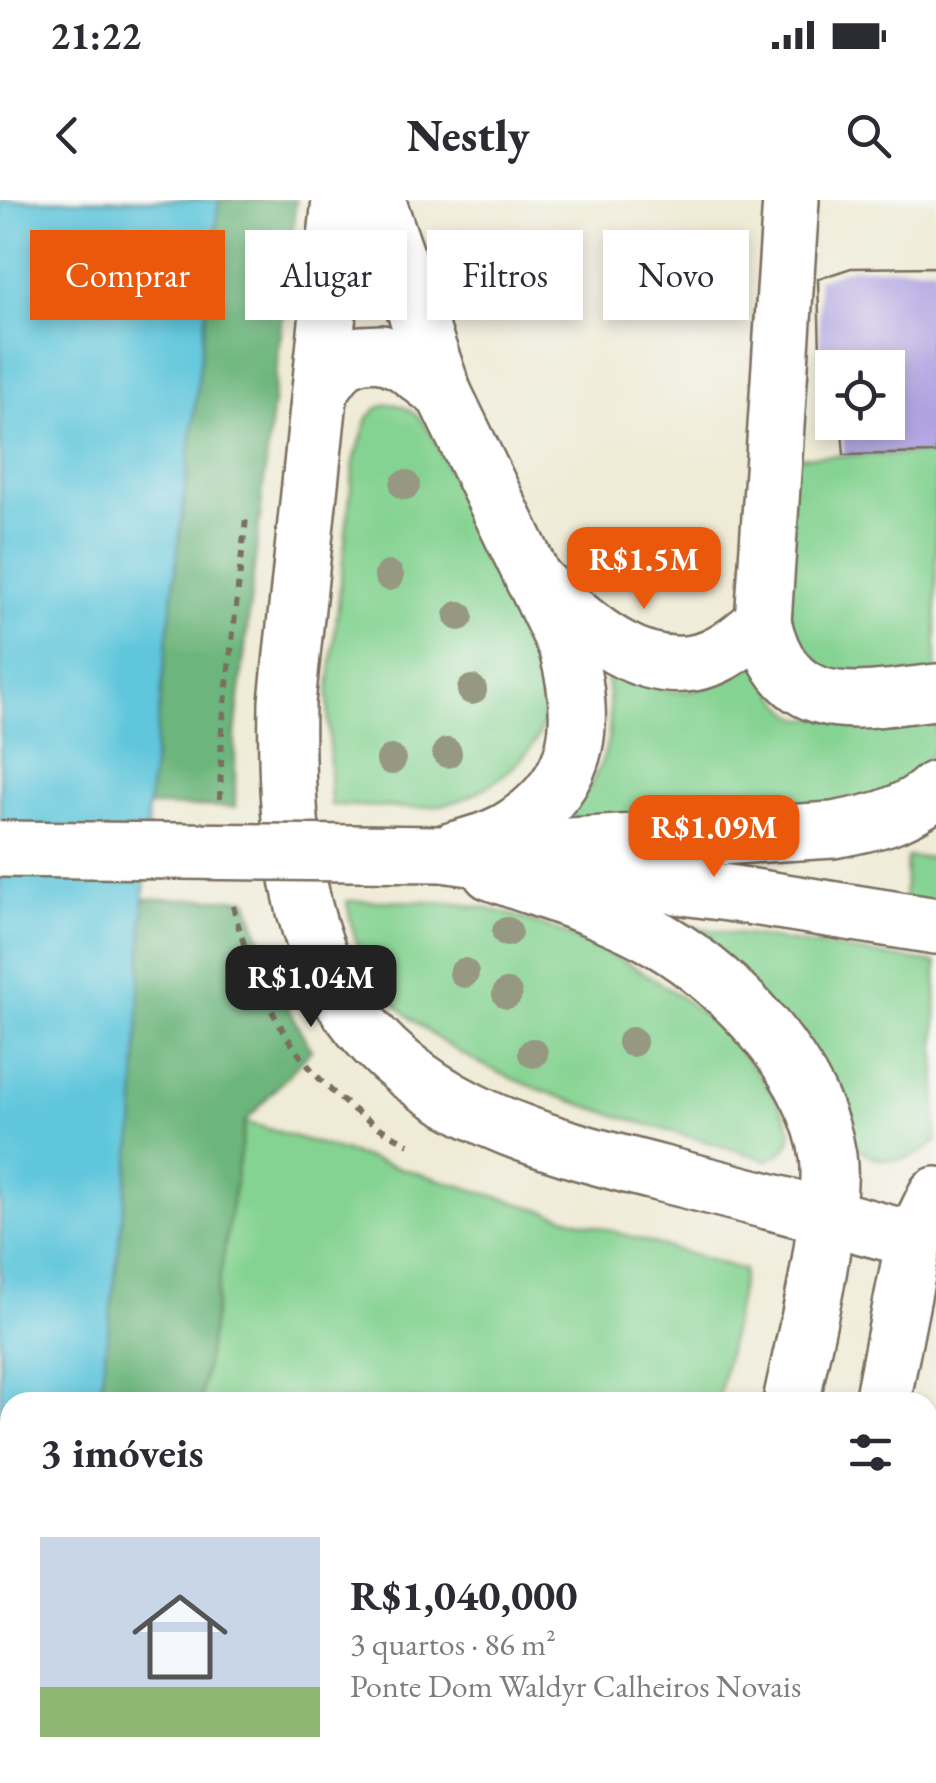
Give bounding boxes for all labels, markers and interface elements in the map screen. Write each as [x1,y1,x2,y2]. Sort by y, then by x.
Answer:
text: 21:22 [50,11,141,60]
text: Nestly [407,106,530,164]
icon: back [40,108,95,163]
icon: search [841,108,896,163]
chip: Comprar [30,230,225,320]
chip: Alugar [245,230,407,320]
chip: Filtros [427,230,583,320]
chip: Novo [603,230,749,320]
map controls [815,350,905,440]
button: locate [815,350,905,440]
pin: R$1.5M [563,527,725,612]
text: R$1.5M [589,538,699,580]
pin: R$1.09M [622,795,806,880]
text: R$1.09M [650,806,778,848]
pin: R$1.04M [219,945,403,1030]
text: R$1.04M [247,956,375,998]
text: 3 imóveis [40,1425,204,1480]
icon: filters [843,1425,898,1480]
text: R$1,040,000 [350,1568,578,1623]
icon: home [120,1577,240,1697]
text: 3 quartos · 86 m² [350,1623,556,1665]
text: Ponte Dom Waldyr Calheiros Novais [350,1665,801,1707]

